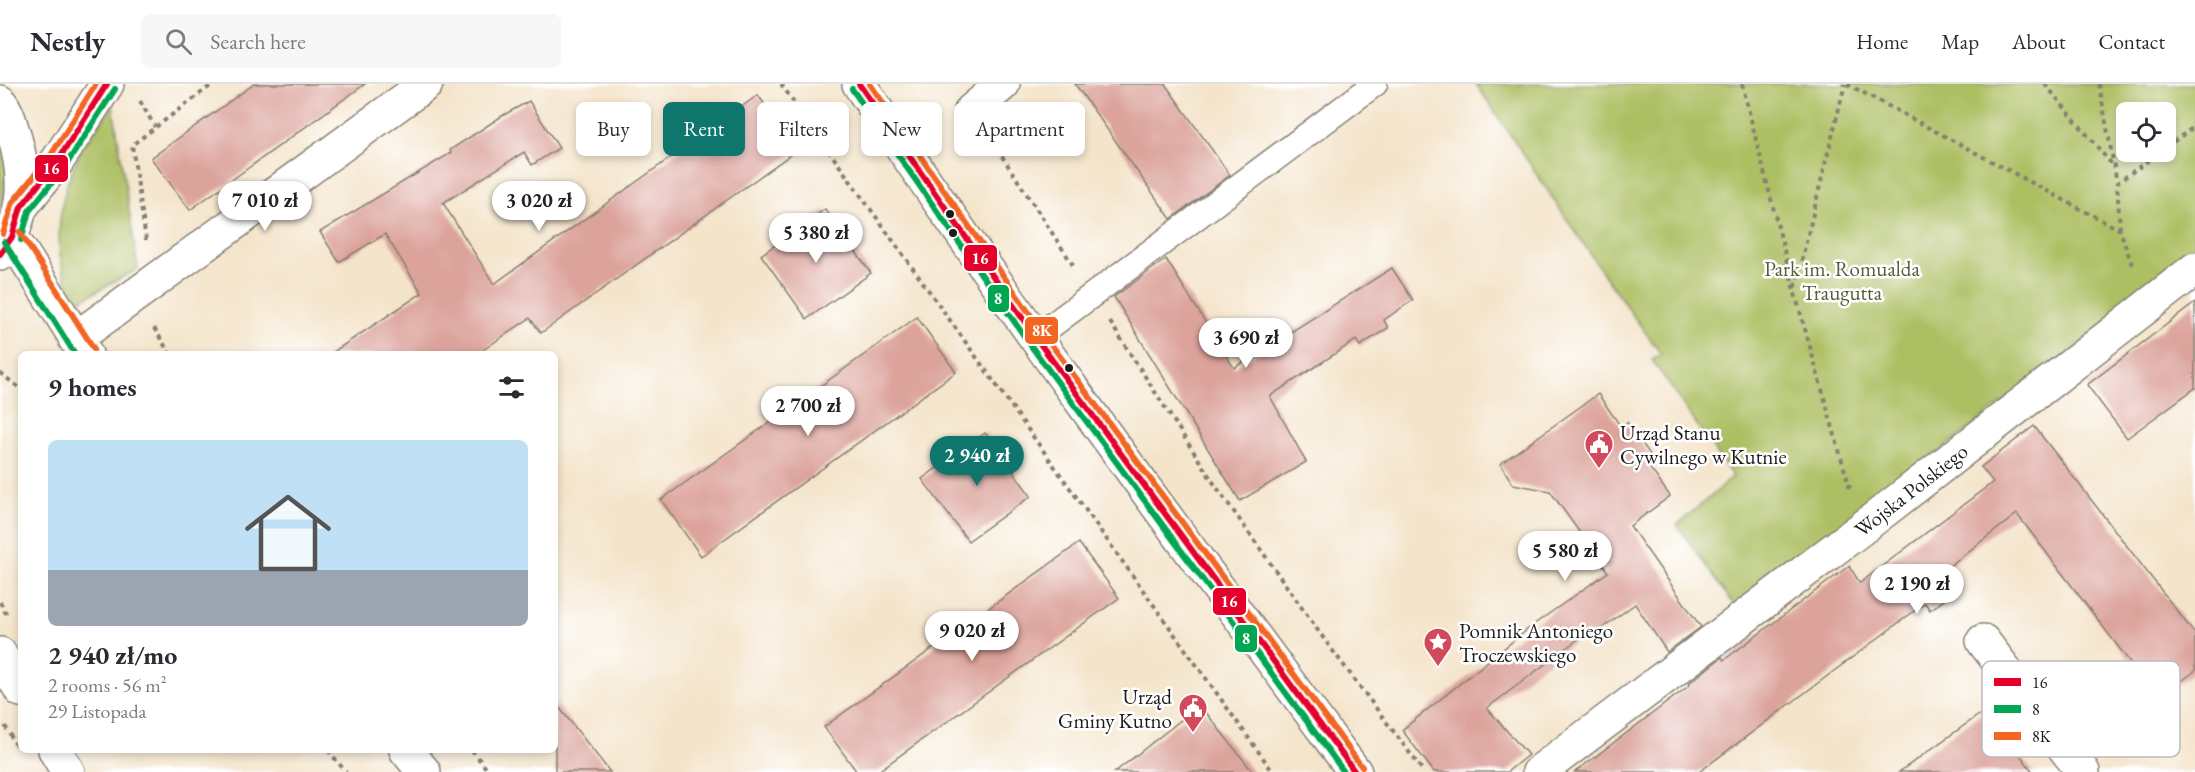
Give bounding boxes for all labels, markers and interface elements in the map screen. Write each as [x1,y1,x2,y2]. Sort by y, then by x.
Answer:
search box [141,14,561,68]
text: Nestly [30,23,105,59]
icon: search [162,25,195,58]
text: Search here [210,27,306,56]
text: Home [1856,28,1908,55]
text: Map [1941,28,1979,55]
text: About [2012,28,2065,55]
text: Contact [2098,28,2165,55]
chip: Buy [576,102,651,156]
chip: Rent [663,102,745,156]
chip: Filters [757,102,849,156]
chip: New [861,102,942,156]
chip: Apartment [954,102,1085,156]
map controls [2116,102,2176,162]
button: locate [2116,102,2176,162]
line badge: 16 [34,154,69,183]
text: 16 [43,158,60,179]
pin: 7 010 zł [203,181,327,232]
pin: 3 020 zł [477,181,601,232]
text: 7 010 zł [232,187,298,213]
text: 3 020 zł [506,187,572,213]
unlabelled marker [944,208,956,220]
pin: 5 380 zł [754,213,878,264]
text: 5 380 zł [783,219,849,245]
unlabelled marker [947,227,959,239]
line badge: 16 [963,244,998,272]
text: 16 [972,248,989,269]
park label: Park im. Romualda Traugutta [1764,255,1920,306]
line badge: 8 [987,284,1010,313]
text: 8 [994,288,1002,309]
line badge: 8K [1024,316,1059,345]
pin: 3 690 zł [1184,318,1308,369]
text: 8K [1032,320,1053,341]
text: 3 690 zł [1213,324,1279,350]
unlabelled marker [1063,362,1075,374]
text: 9 homes [48,370,137,404]
icon: filters [495,371,528,404]
pin: 2 700 zł [746,386,870,437]
text: 2 700 zł [775,392,841,418]
place label: Urząd Stanu Cywilnego w Kutnie [1620,419,1787,470]
public building icon: Urząd Stanu Cywilnego w Kutnie [1583,428,1615,470]
pin: 2 940 zł [915,436,1039,487]
street label: Wojska Polskiego [1849,437,1973,543]
text: 2 940 zł [944,442,1010,468]
icon: home [234,479,342,587]
pin: 5 580 zł [1503,531,1627,582]
text: 5 580 zł [1532,537,1598,563]
pin: 2 190 zł [1855,564,1979,615]
text: 2 190 zł [1884,570,1950,596]
line badge: 16 [1212,587,1247,616]
text: 16 [1221,591,1238,612]
pin: 9 020 zł [910,611,1034,662]
text: 9 020 zł [939,617,1005,643]
place label: Pomnik Antoniego Troczewskiego [1459,617,1613,668]
line badge: 8 [1234,624,1258,653]
place icon: Pomnik Antoniego Troczewskiego [1422,626,1454,668]
text: 8 [1242,628,1250,649]
text: 2 940 zł/mo [48,638,177,672]
legend [1982,661,2180,757]
text: 2 rooms · 56 m² [48,672,167,698]
text: 16 [2032,672,2048,693]
place label: Urząd Gminy Kutno [1058,683,1172,734]
public building icon: Urząd Gminy Kutno [1177,692,1209,734]
text: 29 Listopada [48,698,146,724]
text: 8 [2032,699,2040,720]
text: 8K [2032,726,2052,747]

